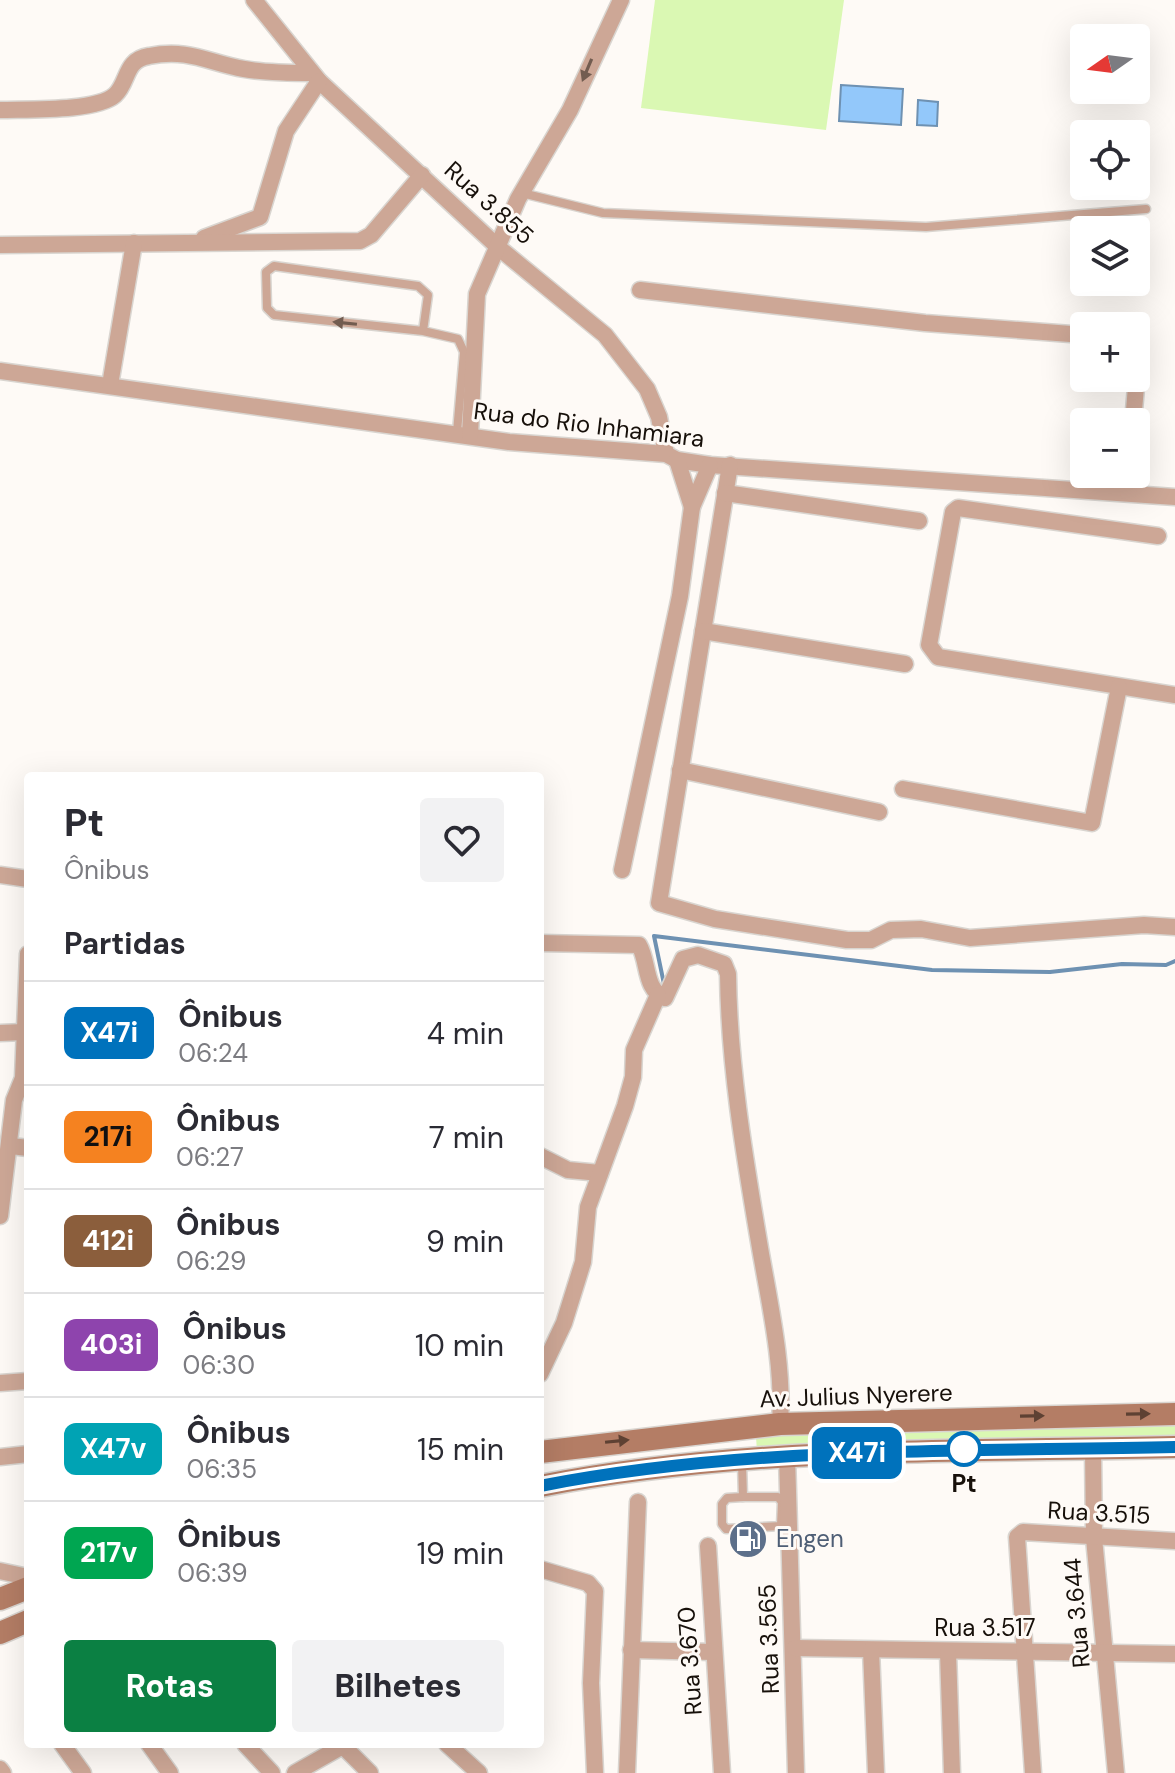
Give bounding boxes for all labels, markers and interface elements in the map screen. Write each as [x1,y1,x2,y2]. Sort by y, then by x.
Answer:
north arrow [1070,24,1150,104]
map controls [1070,24,1150,488]
one-way arrow [580,58,593,82]
button: locate [1070,120,1150,200]
street label: Rua 3.855 [438,154,541,251]
button: layers [1070,216,1150,296]
button: + [1070,312,1150,392]
one-way arrow [333,316,358,329]
street label: Rua do Rio Inhamiara [472,395,706,454]
button: − [1070,408,1150,488]
text: Pt [64,798,104,848]
button: heart [420,798,504,882]
text: Ônibus [64,853,150,887]
text: Partidas [64,924,186,963]
text: Ônibus [178,997,283,1036]
text: X47i [80,1014,138,1051]
text: 4 min [427,1014,504,1053]
text: 06:24 [178,1036,248,1070]
text: Ônibus [176,1101,280,1140]
text: 217i [83,1118,133,1155]
text: 7 min [429,1118,504,1157]
text: 06:27 [176,1140,244,1174]
text: Ônibus [176,1205,280,1244]
text: 412i [82,1222,134,1259]
text: 9 min [426,1222,504,1261]
text: 06:29 [176,1244,246,1278]
text: Ônibus [182,1309,287,1348]
text: 403i [80,1326,142,1363]
text: 10 min [415,1326,504,1365]
text: 06:30 [182,1348,255,1382]
street label: Av. Julius Nyerere [759,1377,953,1414]
one-way arrow [1126,1408,1151,1421]
one-way arrow [1020,1410,1045,1422]
text: Ônibus [186,1413,291,1452]
line badge: X47i [801,1427,913,1479]
text: X47v [80,1430,146,1467]
text: 15 min [417,1430,504,1469]
marker: Pt [947,1432,981,1466]
text: X47i [828,1434,886,1471]
one-way arrow [605,1435,630,1448]
text: 06:35 [186,1452,257,1486]
place label: Pt [951,1468,977,1499]
street label: Rua 3.515 [1047,1494,1151,1531]
text: Ônibus [177,1517,282,1556]
fuel station icon: Engen [727,1518,769,1560]
place label: Engen [776,1523,844,1554]
text: 217v [80,1534,137,1571]
text: 19 min [417,1534,504,1573]
text: 06:39 [177,1556,248,1590]
street label: Rua 3.644 [1056,1557,1097,1669]
street label: Rua 3.565 [751,1583,786,1695]
street label: Rua 3.670 [670,1606,709,1716]
street label: Rua 3.517 [934,1612,1036,1643]
button: Rotas [64,1640,276,1732]
button: Bilhetes [292,1640,504,1732]

